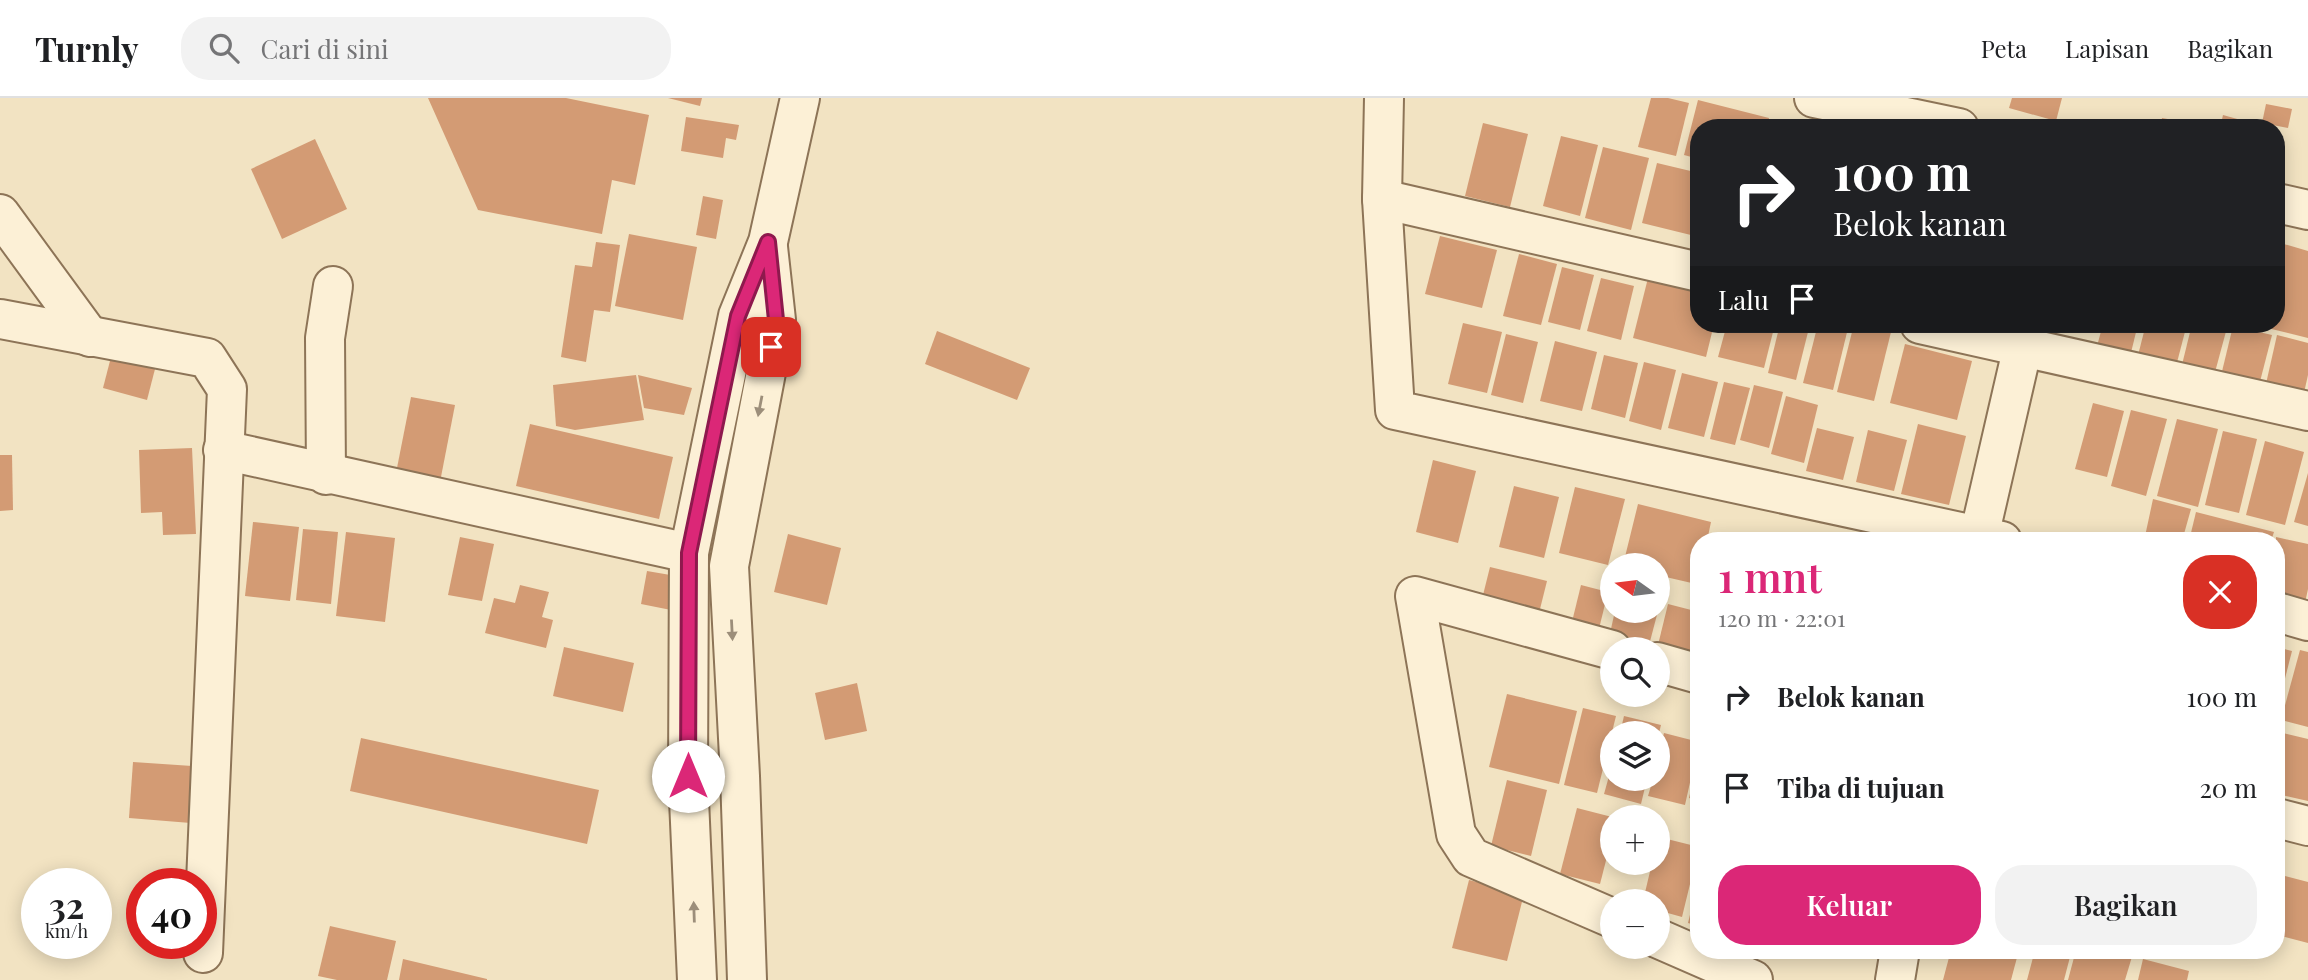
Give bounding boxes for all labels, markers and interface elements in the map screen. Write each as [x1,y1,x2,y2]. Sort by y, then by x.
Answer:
search box [181,17,671,80]
text: Turnly [35,26,139,70]
icon: search [205,29,243,67]
text: Cari di sini [261,31,389,66]
text: Peta [1981,32,2027,64]
text: Lapisan [2065,32,2149,64]
text: Bagikan [2187,32,2273,64]
text: 100 m [1833,138,1971,203]
icon: right [1718,147,1809,238]
text: Belok kanan [1833,201,2007,244]
icon: arrive [1783,280,1821,318]
text: Lalu [1718,282,1769,317]
pin [741,317,801,377]
icon: arrive [752,328,790,366]
one-way arrow [754,395,765,417]
text: 1 mnt [1718,548,1822,604]
north arrow [1600,553,1670,623]
map controls [1600,553,1670,959]
button: close [2183,555,2257,629]
text: 120 m · 22:01 [1718,602,1845,633]
one-way arrow [727,620,738,642]
button: search [1600,637,1670,707]
icon: right [1718,678,1756,716]
text: Belok kanan [1777,679,1925,714]
text: 100 m [2187,679,2257,714]
button: layers [1600,721,1670,791]
position arrow [651,739,725,813]
icon: arrive [1718,769,1756,807]
text: Tiba di tujuan [1777,770,1945,805]
text: 20 m [2199,770,2257,805]
button: + [1600,805,1670,875]
button: Keluar [1718,865,1981,945]
button: Bagikan [1995,865,2257,945]
speed limit sign: 40 [126,868,217,959]
text: 32 [49,881,84,928]
button: − [1600,889,1670,959]
one-way arrow [688,901,699,923]
text: km/h [45,919,88,943]

